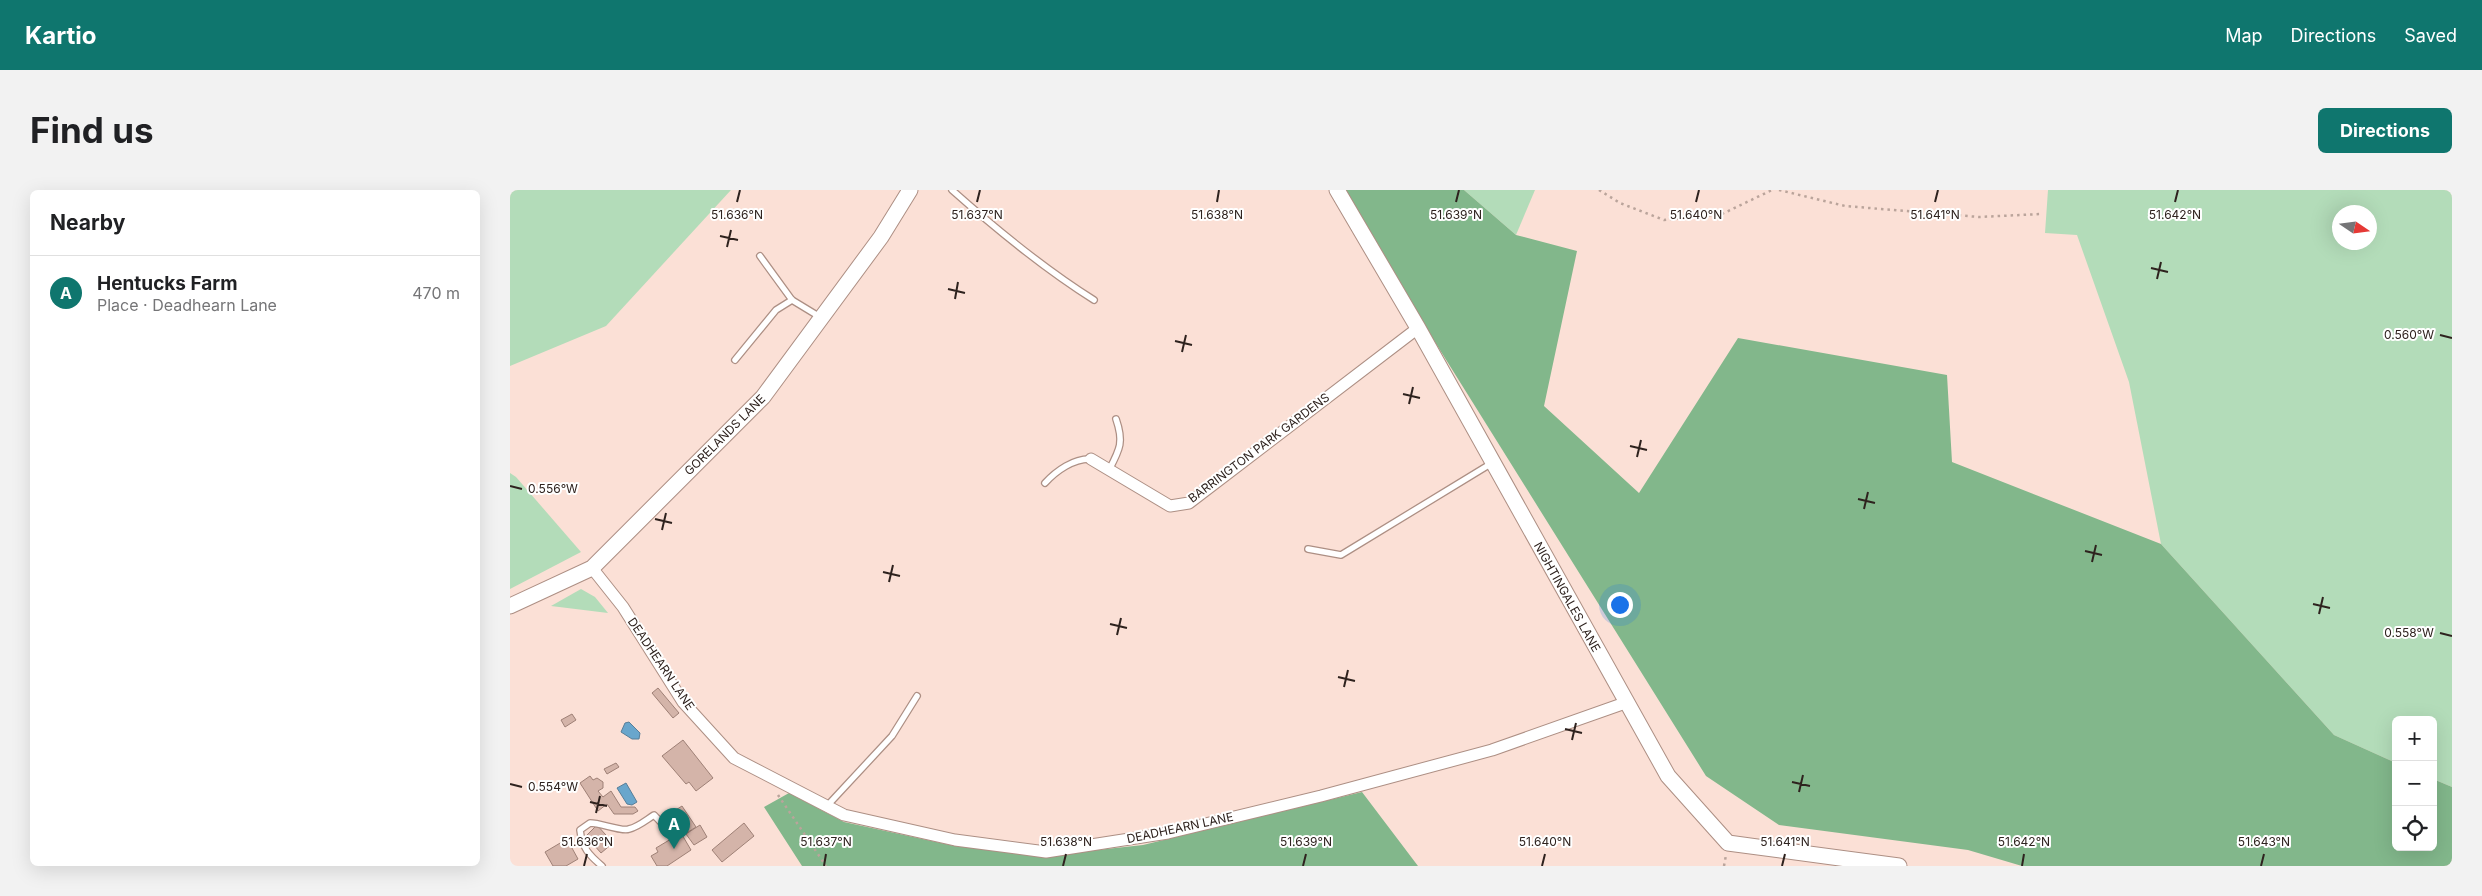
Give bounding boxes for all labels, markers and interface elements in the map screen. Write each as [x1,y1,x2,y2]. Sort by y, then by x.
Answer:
text: Kartio [25,21,96,50]
text: Map [2225,25,2263,46]
text: Directions [2291,25,2376,46]
text: Saved [2404,25,2457,46]
button: Directions [2318,108,2452,153]
text: Find us [30,109,154,151]
north arrow [2332,205,2377,250]
text: 51.636°N [711,207,763,222]
text: 51.637°N [951,207,1003,222]
text: 51.638°N [1191,207,1243,222]
text: 51.639°N [1430,207,1482,222]
text: 51.640°N [1670,207,1722,222]
text: 51.641°N [1910,207,1960,222]
text: 51.642°N [2149,207,2201,222]
text: Nearby [50,210,125,235]
text: Hentucks Farm [97,272,238,295]
text: A [60,283,72,303]
text: 470 m [412,283,460,303]
text: Place · Deadhearn Lane [97,295,277,315]
text: 0.560°W [2384,327,2434,342]
street label: BARRINGTON PARK GARDENS [1185,389,1333,506]
street label: GORELANDS LANE [681,391,768,478]
text: 0.556°W [528,481,578,496]
street label: NIGHTINGALES LANE [1531,539,1604,654]
your location [1607,592,1633,618]
street label: DEADHEARN LANE [625,614,698,713]
text: 0.558°W [2384,625,2434,640]
map controls [2392,716,2437,851]
button: + [2392,716,2437,761]
button: − [2392,761,2437,806]
text: 0.554°W [528,779,578,794]
button: locate [2392,806,2437,851]
pin: A [658,808,690,849]
street label: DEADHEARN LANE [1125,809,1235,846]
text: 51.636°N [561,834,613,849]
text: 51.637°N [800,834,852,849]
text: 51.638°N [1040,834,1092,849]
text: 51.639°N [1280,834,1332,849]
text: 51.640°N [1519,834,1571,849]
text: 51.641°N [1760,834,1810,849]
text: 51.642°N [1998,834,2050,849]
text: 51.643°N [2238,834,2290,849]

